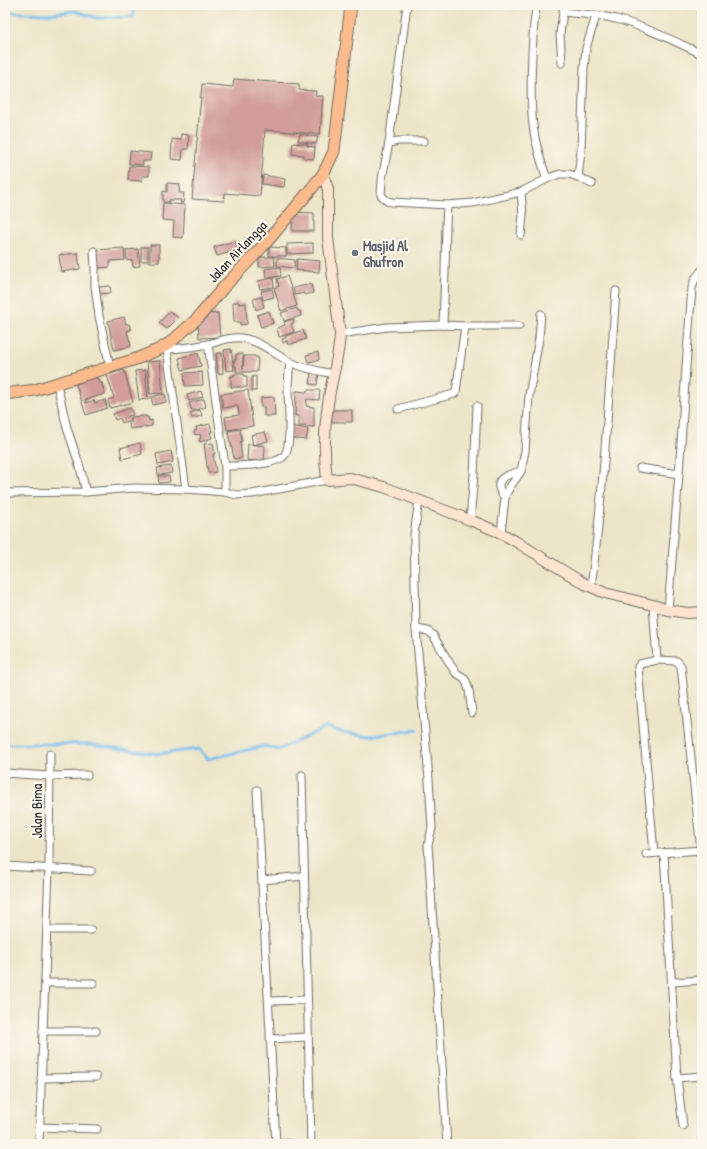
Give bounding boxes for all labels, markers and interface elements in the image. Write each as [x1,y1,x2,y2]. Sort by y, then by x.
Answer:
street label: Jalan Airlangga [203,216,272,287]
place label: Masjid Al Ghufron [363,236,408,271]
marker: Masjid Al Ghufron [350,248,360,258]
street label: Jalan Bima [27,783,46,838]

